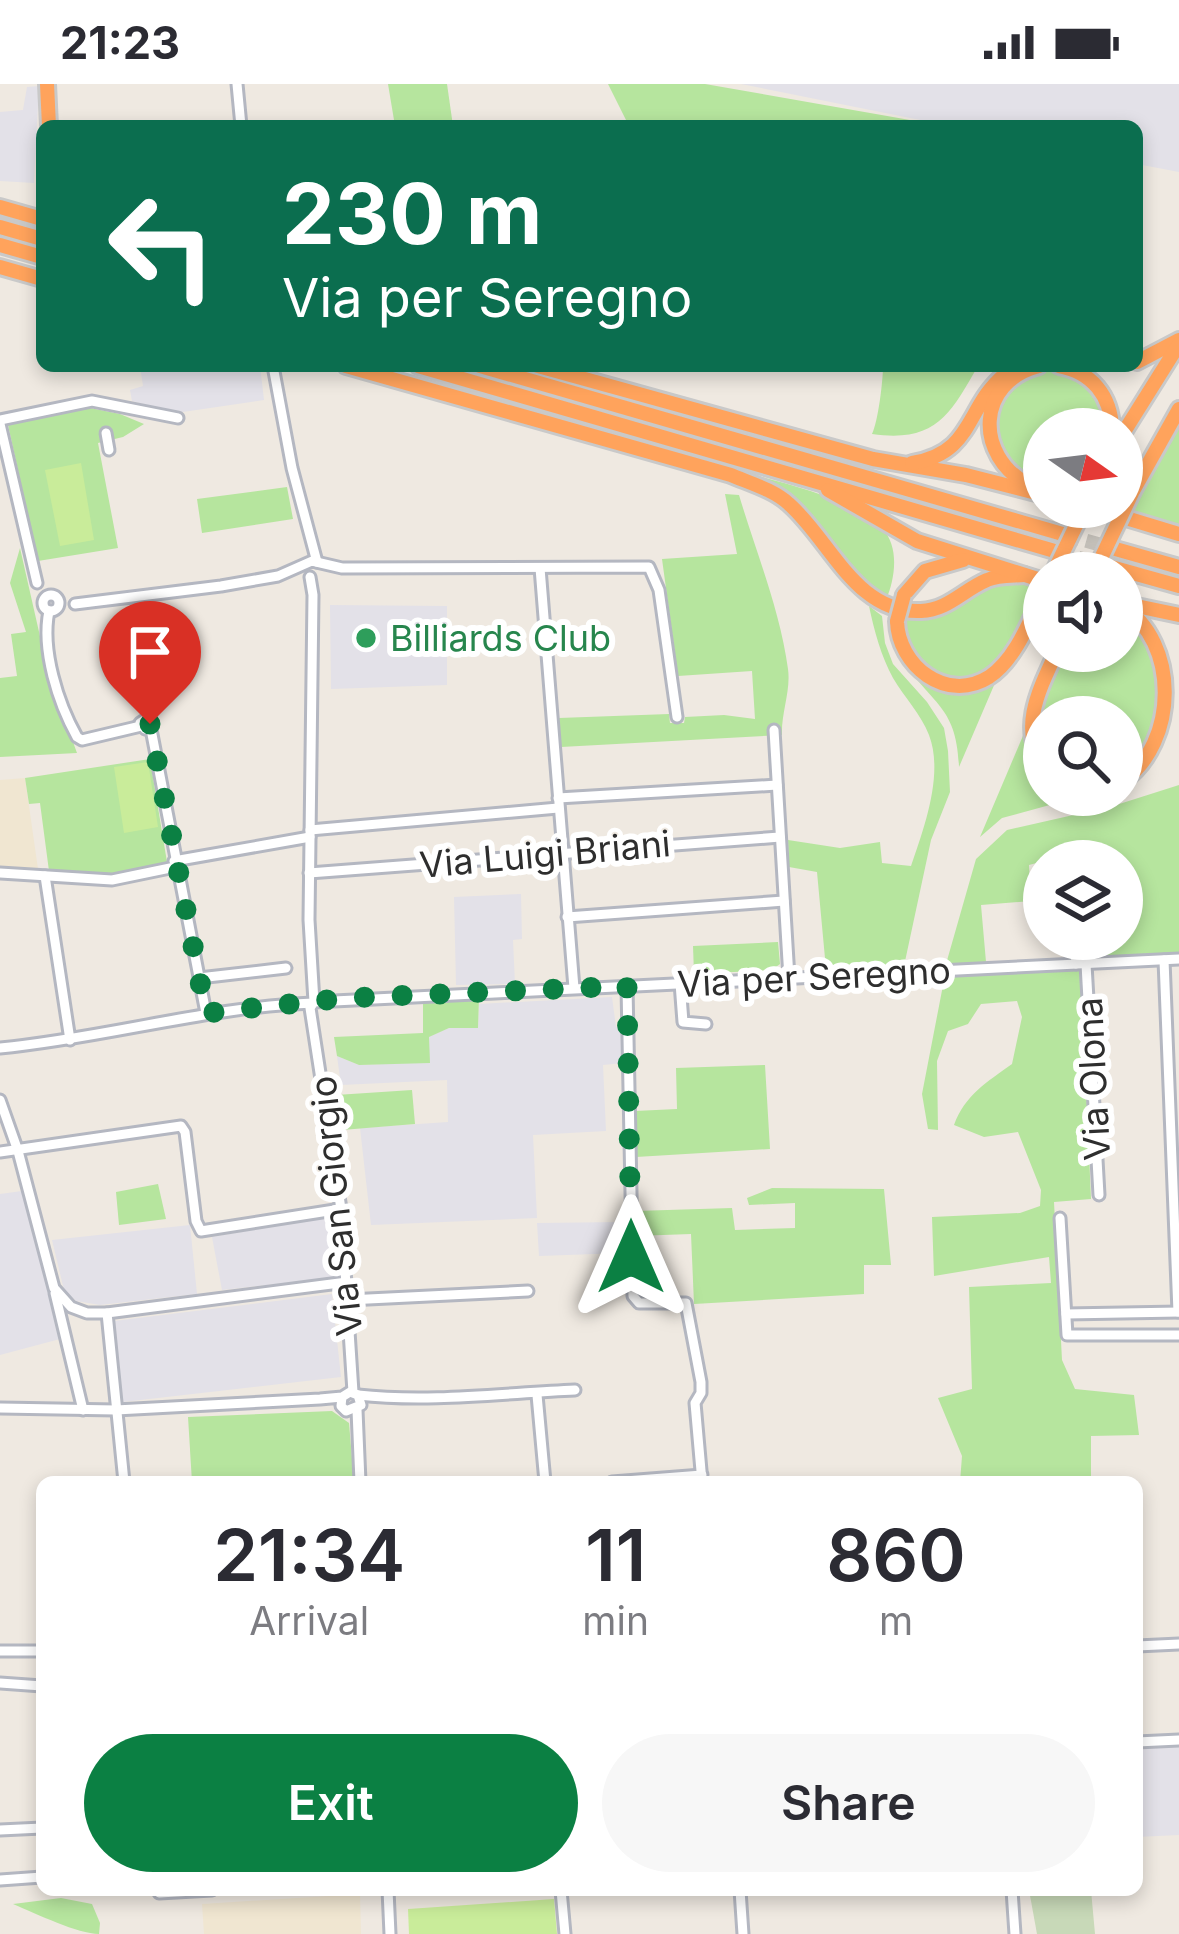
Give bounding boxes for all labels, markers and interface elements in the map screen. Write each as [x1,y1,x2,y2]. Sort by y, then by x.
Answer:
text: 21:23 [60,15,180,70]
text: 230 m [282,163,542,264]
icon: left [84,168,240,324]
text: Via per Seregno [282,265,692,330]
north arrow [1023,408,1143,528]
map controls [1023,408,1143,960]
button: sound [1023,552,1143,672]
pin [99,601,201,724]
place label: Billiards Club [390,616,611,660]
icon: arrive [117,619,183,685]
marker: Billiards Club [353,625,379,651]
button: search [1023,696,1143,816]
street label: Via Luigi Briani [418,821,672,887]
button: layers [1023,840,1143,960]
street label: Via per Seregno [676,948,952,1006]
street label: Via Olona [1067,996,1119,1162]
street label: Via San Giorgio [300,1074,372,1338]
position arrow [568,1194,694,1320]
text: 21:34 [213,1511,405,1598]
text: 11 [585,1511,646,1598]
text: 860 [826,1511,966,1598]
text: Arrival [249,1597,369,1644]
text: min [582,1597,649,1644]
text: m [879,1597,913,1644]
button: Exit [84,1734,578,1872]
button: Share [602,1734,1095,1872]

